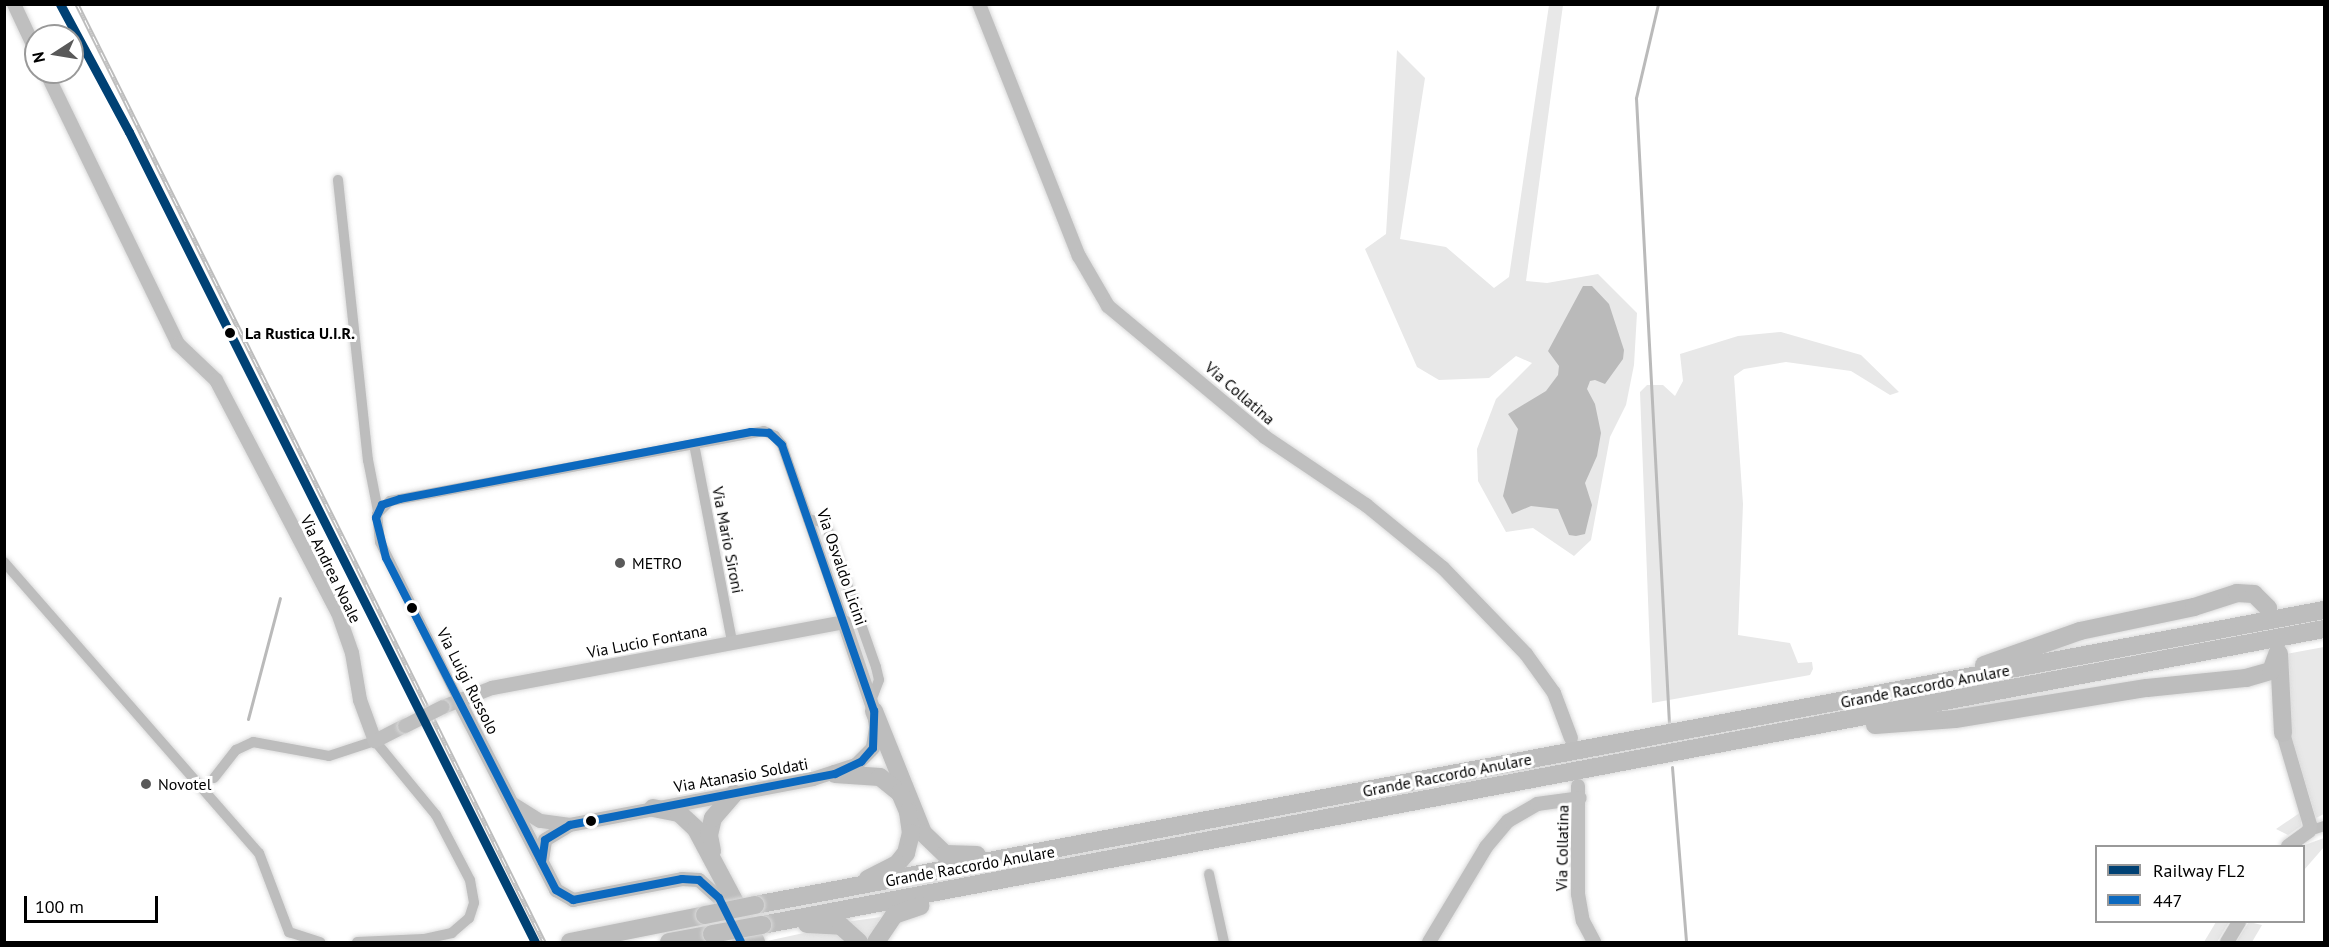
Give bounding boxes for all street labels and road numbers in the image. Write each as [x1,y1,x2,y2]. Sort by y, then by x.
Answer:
street label: Via Collatina [1201,357,1279,429]
street label: Via Mario Sironi [708,485,748,595]
street label: Via Osvaldo Licini [813,506,871,628]
street label: Via Andrea Noale [296,512,366,626]
street label: Via Lucio Fontana [585,620,709,662]
street label: Via Luigi Russolo [433,625,503,737]
street label: Grande Raccordo Anulare [1839,660,2011,712]
street label: Grande Raccordo Anulare [1361,749,1533,801]
street label: Via Atanasio Soldati [672,754,810,796]
street label: Via Collatina [1552,805,1572,891]
street label: Grande Raccordo Anulare [883,842,1057,890]

